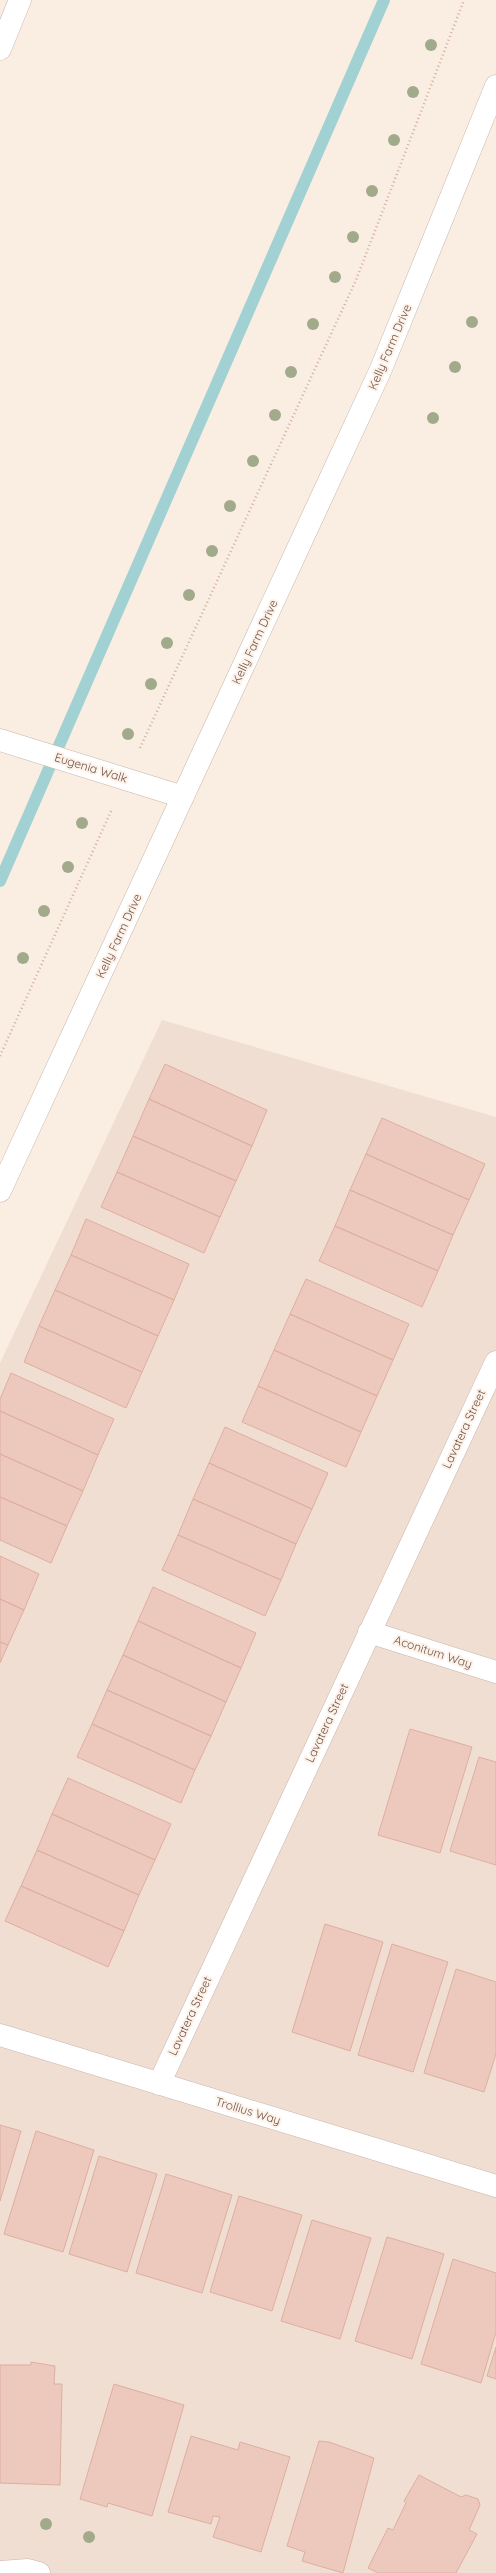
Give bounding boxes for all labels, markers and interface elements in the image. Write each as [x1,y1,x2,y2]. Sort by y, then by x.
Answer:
street label: Kelly Farm Drive [365,302,414,392]
street label: Kelly Farm Drive [228,597,281,686]
street label: Eugenia Walk [53,749,129,786]
street label: Kelly Farm Drive [92,891,145,980]
street label: Lavatera Street [439,1387,488,1471]
street label: Aconitum Way [392,1632,474,1671]
street label: Lavatera Street [302,1681,351,1765]
street label: Lavatera Street [165,1974,214,2058]
street label: Trollius Way [214,2093,283,2128]

